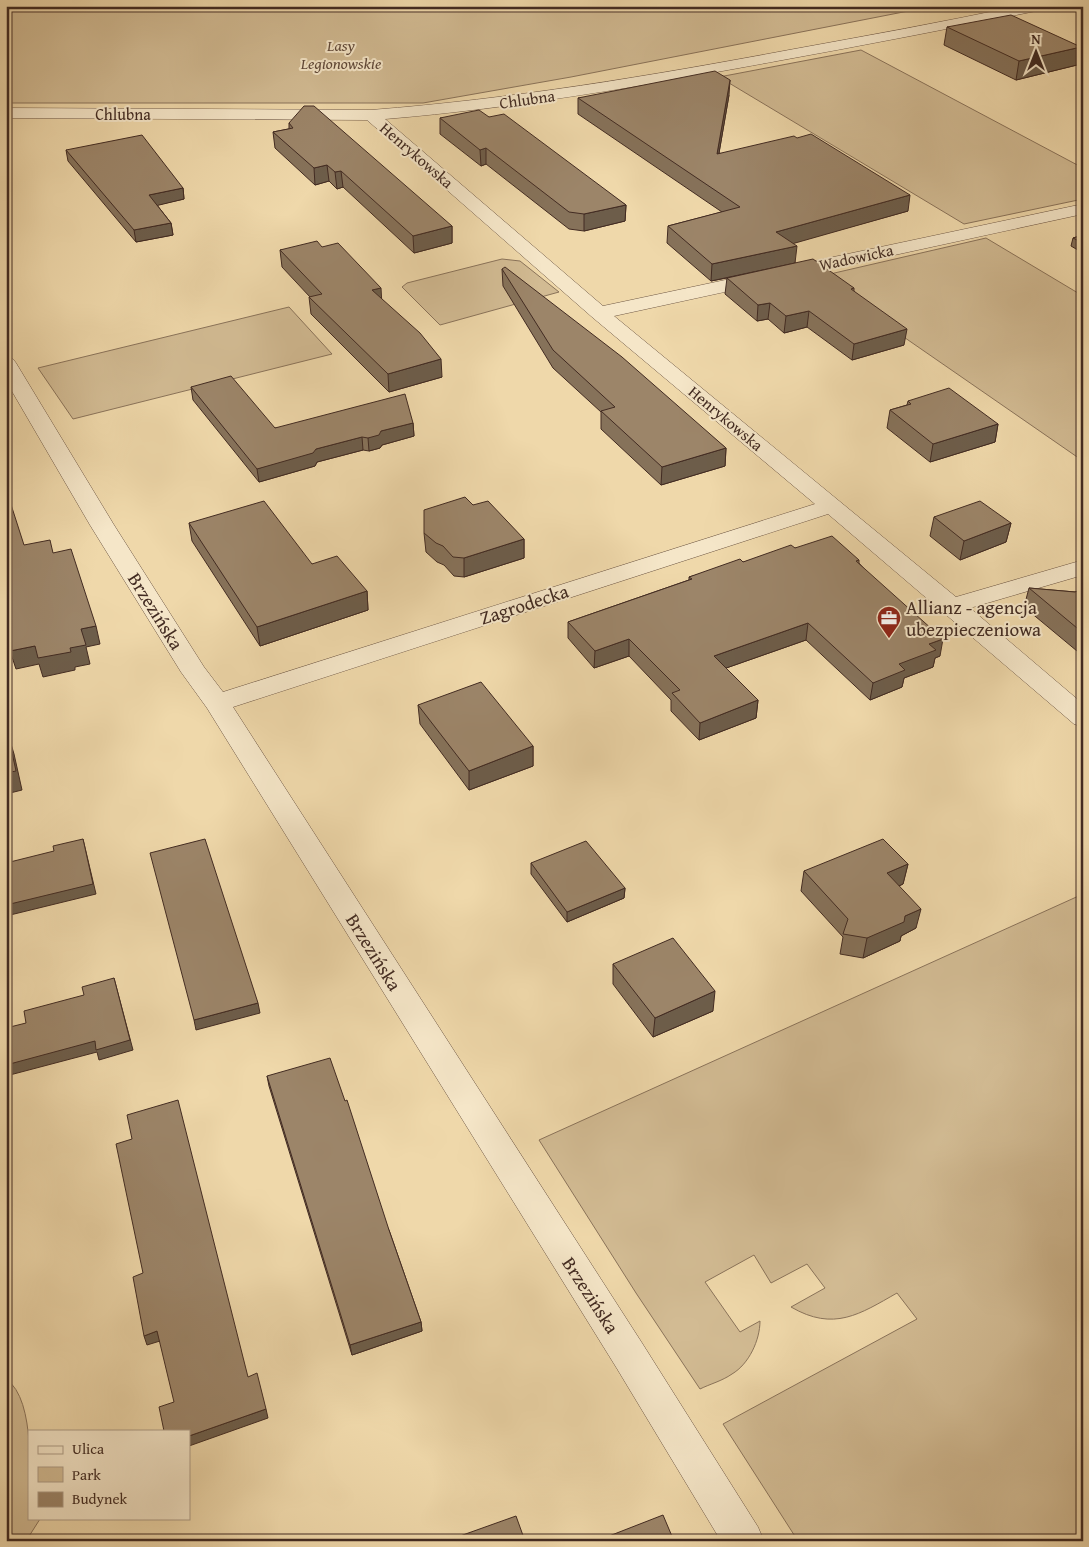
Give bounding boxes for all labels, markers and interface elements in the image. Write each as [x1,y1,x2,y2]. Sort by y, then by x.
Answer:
north arrow [1012,28,1062,78]
text: N [1031,29,1041,49]
park label: Lasy Legionowskie [300,33,382,75]
street label: Chlubna [498,83,557,115]
street label: Chlubna [95,102,151,126]
street label: Henrykowska [375,116,459,194]
street label: Wadowicka [817,237,896,277]
street label: Henrykowska [684,380,769,457]
street label: Brzezińska [121,567,191,655]
street label: Zagrodecka [476,577,572,631]
place label: Allianz - agencja ubezpieczeniowa [906,593,1041,643]
office icon: Allianz - agencja ubezpieczeniowa [876,605,902,639]
street label: Brzezińska [339,908,409,996]
street label: Brzezińska [556,1251,626,1339]
legend [28,1430,190,1520]
text: Ulica [72,1438,104,1459]
text: Park [72,1464,101,1485]
text: Budynek [72,1488,128,1509]

